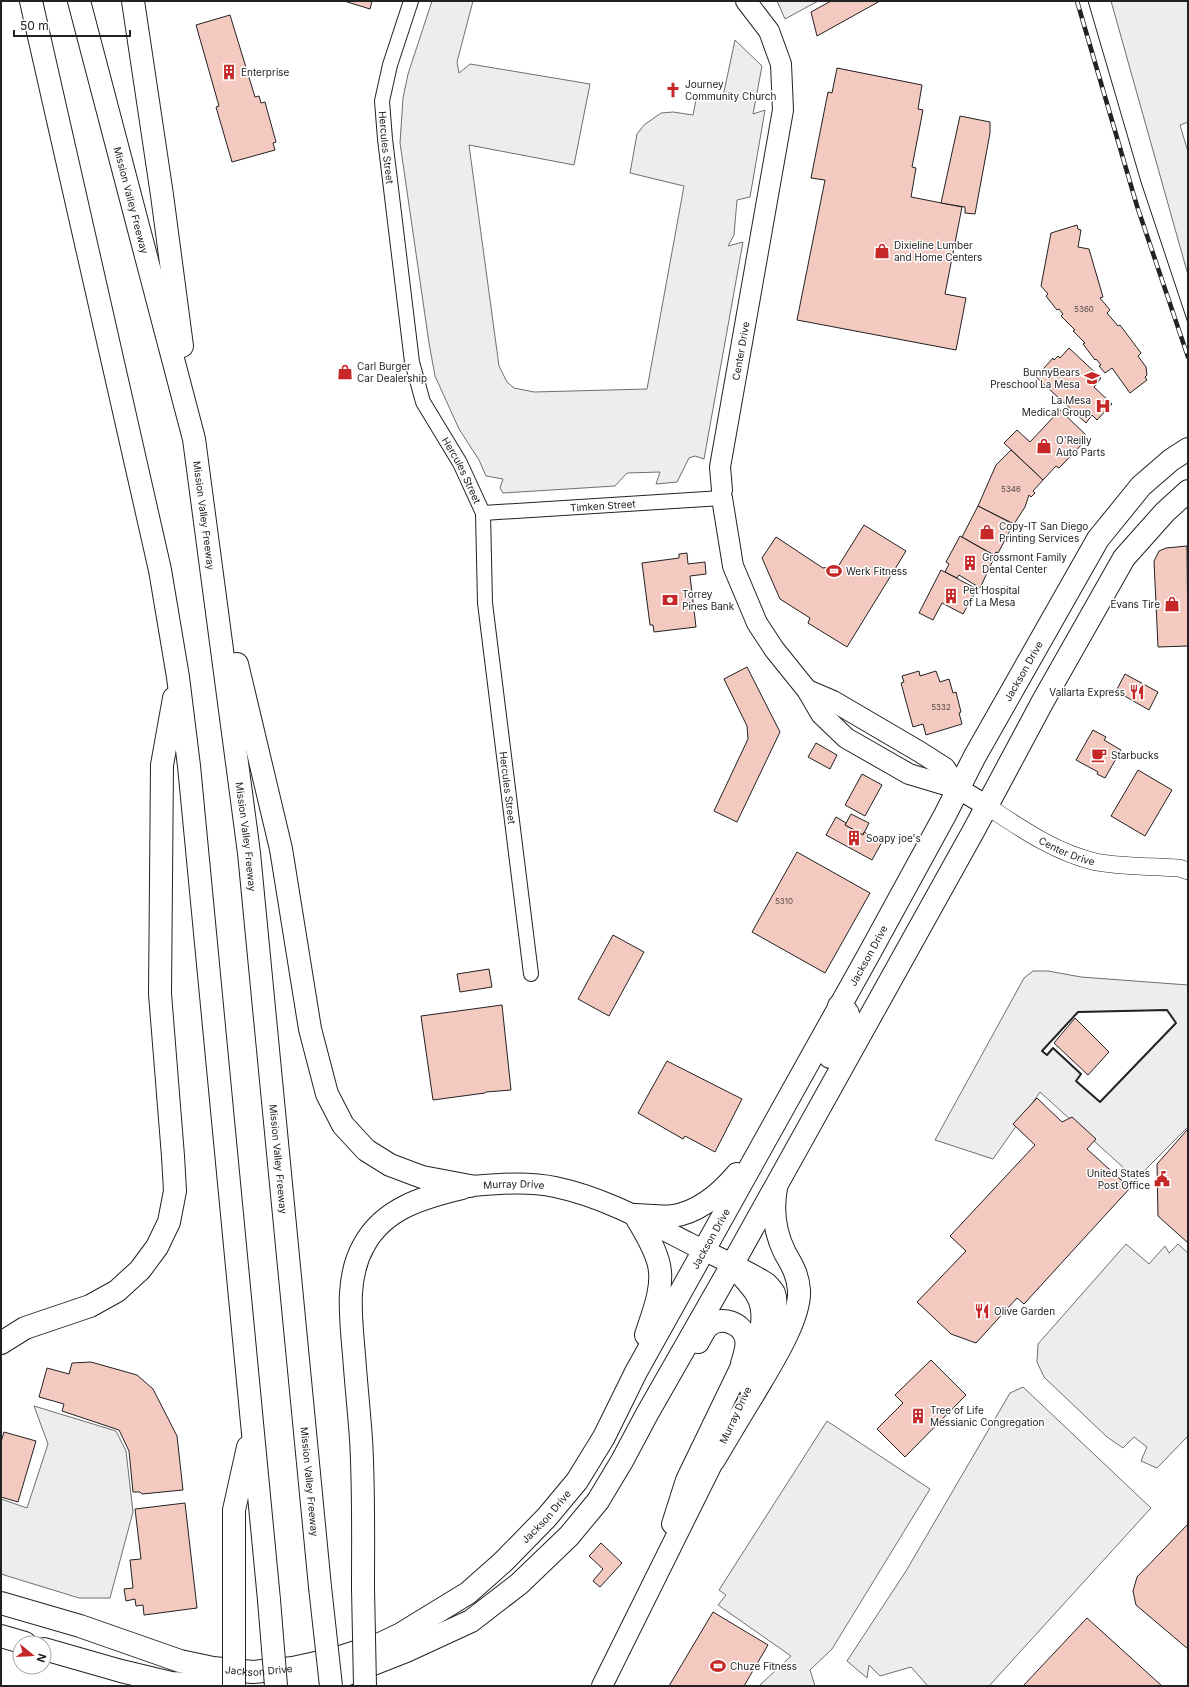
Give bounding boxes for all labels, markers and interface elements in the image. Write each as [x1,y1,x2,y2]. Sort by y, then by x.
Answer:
scale bar [14,12,130,38]
text: 50 m [20,18,49,33]
building icon: Enterprise [220,63,238,81]
place label: Enterprise [241,66,290,78]
place label: Journey Community Church [685,78,776,102]
church icon: Journey Community Church [664,81,682,99]
street label: Hercules Street [377,111,396,185]
street label: Mission Valley Freeway [112,145,151,255]
place label: Dixieline Lumber and Home Centers [894,239,982,263]
shop icon: Dixieline Lumber and Home Centers [873,242,891,260]
house number: 5360 [1074,304,1094,314]
street label: Center Drive [729,320,752,381]
place label: Carl Burger Car Dealership [357,360,427,384]
shop icon: Carl Burger Car Dealership [336,363,354,381]
place label: BunnyBears Preschool La Mesa [990,366,1080,390]
school or university icon: BunnyBears Preschool La Mesa [1083,369,1101,387]
place label: La Mesa Medical Group [1022,394,1091,418]
hospital icon: La Mesa Medical Group [1094,397,1112,415]
place label: O'Reilly Auto Parts [1056,434,1105,458]
street label: Hercules Street [440,435,484,506]
shop icon: O'Reilly Auto Parts [1035,437,1053,455]
street label: Mission Valley Freeway [191,460,217,571]
house number: 5346 [1001,484,1021,494]
street label: Timken Street [570,497,637,514]
place label: Copy-IT San Diego Printing Services [999,520,1088,544]
shop icon: Copy-IT San Diego Printing Services [978,523,996,541]
place label: Grossmont Family Dental Center [982,551,1067,575]
building icon: Grossmont Family Dental Center [961,554,979,572]
sports icon: Werk Fitness [825,562,843,580]
place label: Werk Fitness [846,565,907,577]
place label: Pet Hospital of La Mesa [963,584,1020,608]
building icon: Pet Hospital of La Mesa [942,587,960,605]
place label: Torrey Pines Bank [682,588,735,612]
bank icon: Torrey Pines Bank [661,591,679,609]
shop icon: Evans Tire [1163,595,1181,613]
place label: Evans Tire [1110,598,1160,610]
street label: Jackson Drive [1001,639,1045,703]
restaurant icon: Vallarta Express [1128,683,1146,701]
place label: Vallarta Express [1049,686,1125,698]
house number: 5332 [931,702,951,712]
cafe icon: Starbucks [1090,746,1108,764]
place label: Starbucks [1111,749,1159,761]
street label: Hercules Street [497,751,518,825]
street label: Mission Valley Freeway [234,781,259,892]
building icon: Soapy joe's [845,829,863,847]
place label: Soapy joe's [866,832,921,844]
street label: Center Drive [1037,834,1096,868]
house number: 5310 [775,896,793,906]
street label: Jackson Drive [847,923,890,988]
street label: Mission Valley Freeway [267,1104,290,1215]
place label: United States Post Office [1087,1167,1150,1191]
public building icon: United States Post Office [1153,1170,1171,1188]
street label: Murray Drive [483,1177,545,1191]
street label: Jackson Drive [689,1206,732,1271]
restaurant icon: Olive Garden [973,1302,991,1320]
place label: Olive Garden [994,1305,1055,1317]
street label: Murray Drive [717,1385,753,1445]
place label: Tree of Life Messianic Congregation [930,1404,1045,1428]
building icon: Tree of Life Messianic Congregation [909,1407,927,1425]
street label: Mission Valley Freeway [299,1426,321,1537]
street label: Jackson Drive [519,1487,573,1545]
north arrow [12,1635,52,1675]
text: N [34,1652,49,1664]
sports icon: Chuze Fitness [709,1657,727,1675]
place label: Chuze Fitness [730,1660,797,1672]
street label: Jackson Drive [225,1662,293,1678]

